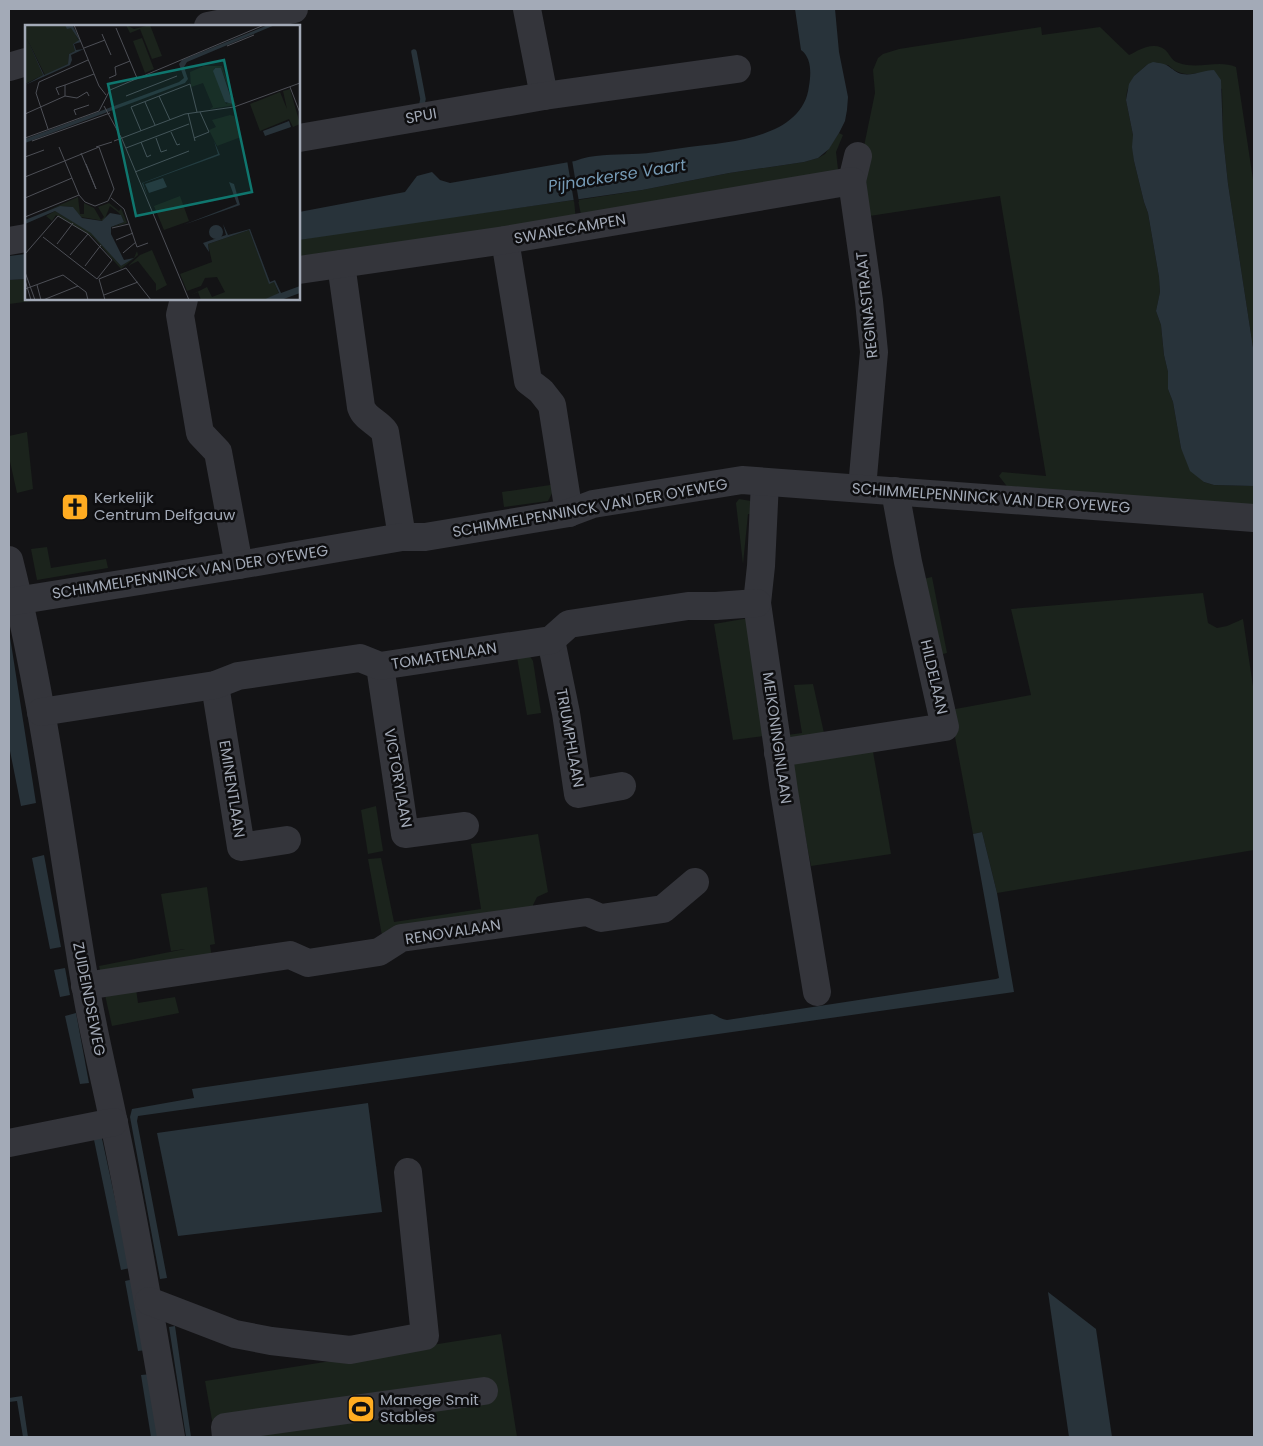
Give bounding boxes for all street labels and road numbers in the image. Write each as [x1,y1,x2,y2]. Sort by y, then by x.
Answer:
street label: SPUI [404,102,438,129]
street label: SWANECAMPEN [512,208,628,249]
street label: REGINASTRAAT [850,251,883,359]
street label: SCHIMMELPENNINCK VAN DER OYEWEG [451,473,730,542]
street label: SCHIMMELPENNINCK VAN DER OYEWEG [851,477,1131,518]
street label: SCHIMMELPENNINCK VAN DER OYEWEG [50,539,330,604]
street label: TOMATENLAAN [390,637,498,674]
street label: HILDELAAN [916,637,953,716]
street label: MEIKONINGINLAAN [758,671,797,805]
street label: TRIUMPHLAAN [551,687,590,789]
street label: VICTORYLAAN [379,727,418,829]
street label: EMINENTLAAN [214,739,251,839]
street label: RENOVALAAN [404,914,502,949]
street label: ZUIDEINDSEWEG [68,940,111,1058]

